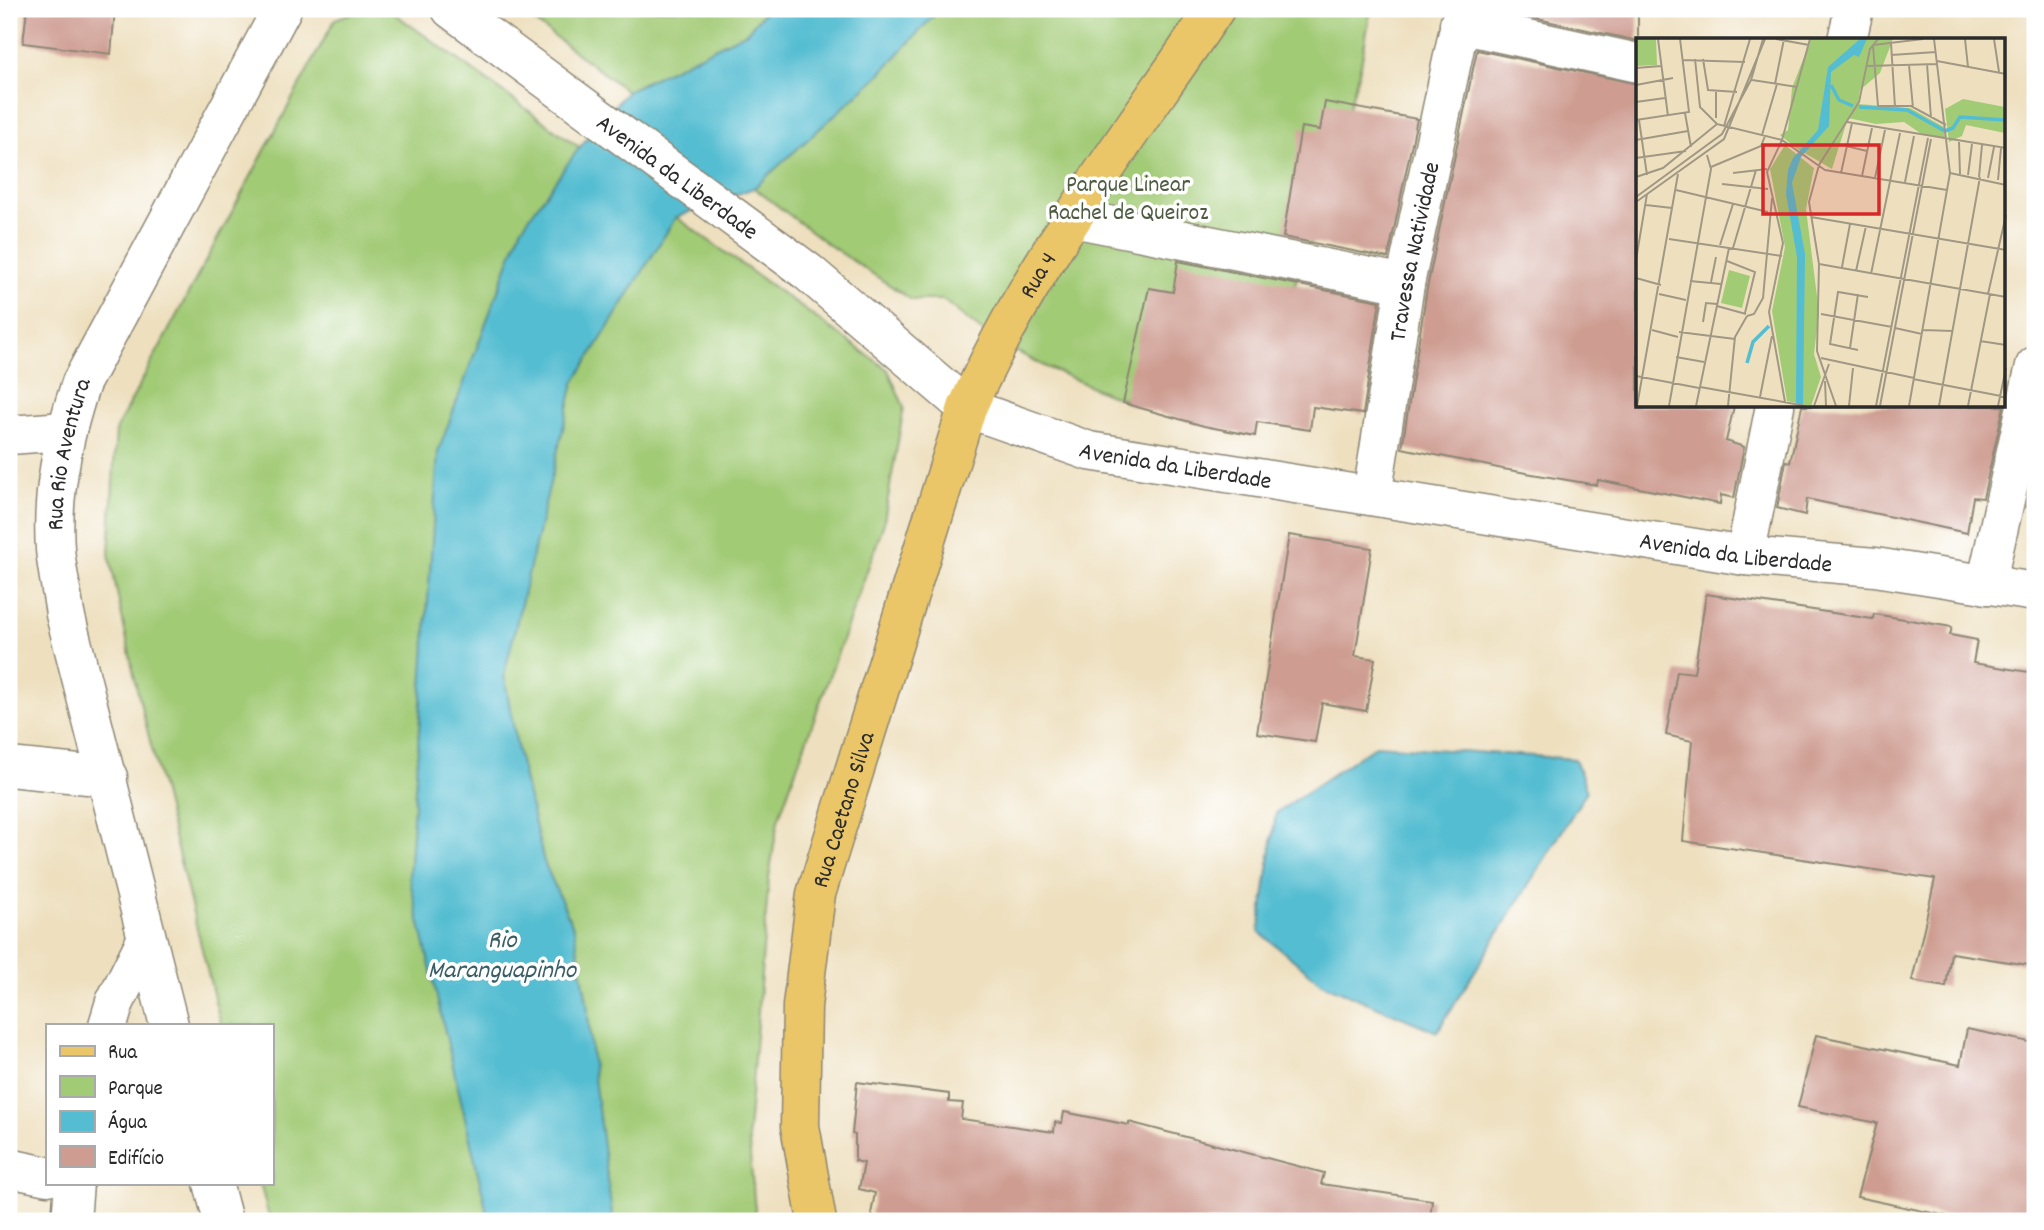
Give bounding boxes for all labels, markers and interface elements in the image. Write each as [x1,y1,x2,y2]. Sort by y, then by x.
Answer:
inset map [1636,38,2006,408]
street label: Avenida da Liberdade [588,108,764,250]
street label: Travessa Natividade [1382,159,1450,344]
park label: Parque Linear Rachel de Queiroz [1048,169,1208,231]
street label: Rua 4 [1012,246,1067,306]
street label: Rua Rio Aventura [40,373,102,531]
street label: Avenida da Liberdade [1074,435,1274,500]
street label: Avenida da Liberdade [1637,525,1833,583]
street label: Rua Caetano Silva [805,727,886,893]
water label: Rio Maranguapinho [428,923,578,990]
legend [46,1024,273,1184]
text: Rua [108,1039,138,1069]
text: Parque [108,1075,163,1105]
text: Água [108,1109,148,1139]
text: Edifício [108,1145,164,1175]

